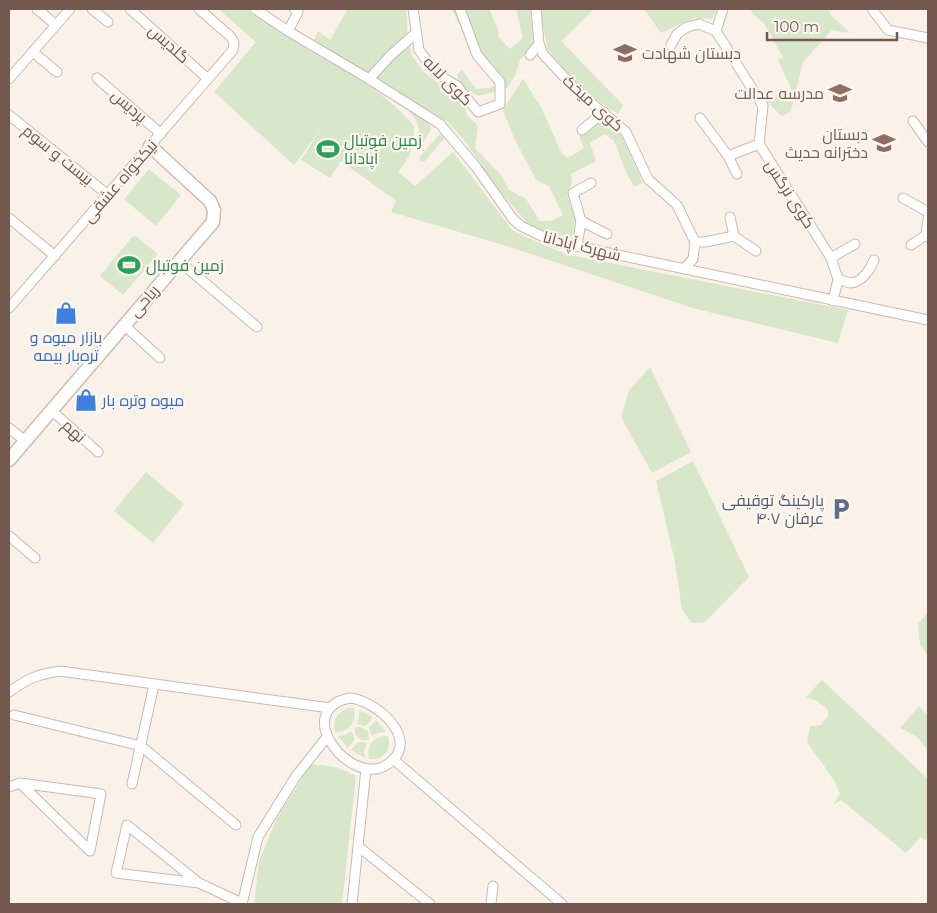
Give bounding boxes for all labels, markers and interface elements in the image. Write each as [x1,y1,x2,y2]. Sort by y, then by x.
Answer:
scale bar [767,10,897,42]
text: 100 m [774,17,819,36]
street label: گلدیس [144,21,193,68]
school or university icon: دبستان شهادت [612,40,638,66]
place label: دبستان شهادت [642,44,741,64]
street label: کوی لاله [419,52,477,110]
street label: کوی میخک [558,71,627,136]
school or university icon: مدرسه عدالت [827,80,853,106]
place label: مدرسه عدالت [734,84,824,103]
street label: پردیس [106,85,151,129]
street label: بیست و سوم [18,121,97,191]
place label: دبستان دخترانه حدیث [785,125,868,162]
school or university icon: دبستان دخترانه حدیث [871,130,897,156]
place label: زمین فوتبال آپادانا [344,131,422,170]
street label: نیکخواه عشقی [79,136,162,227]
sports icon: زمین فوتبال آپادانا [315,136,341,162]
street label: کوی نرگس [760,156,819,232]
street label: شهرک آپادانا [541,227,623,267]
sports icon: زمین فوتبال [116,252,142,278]
place label: زمین فوتبال [146,256,224,276]
street label: ریاحی [125,281,164,322]
shop icon: بازار میوه و تره‌بار بیمه [53,300,79,326]
place label: بازار میوه و تره‌بار بیمه [30,328,102,365]
shop icon: میوه وتره بار [73,387,99,413]
place label: میوه وتره بار [101,391,184,410]
street label: نهم [57,415,90,448]
place label: پارکینگ توقیفی عرفان ۴۰۷ [722,491,825,529]
parking icon: پارکینگ توقیفی عرفان ۴۰۷ [828,496,854,522]

